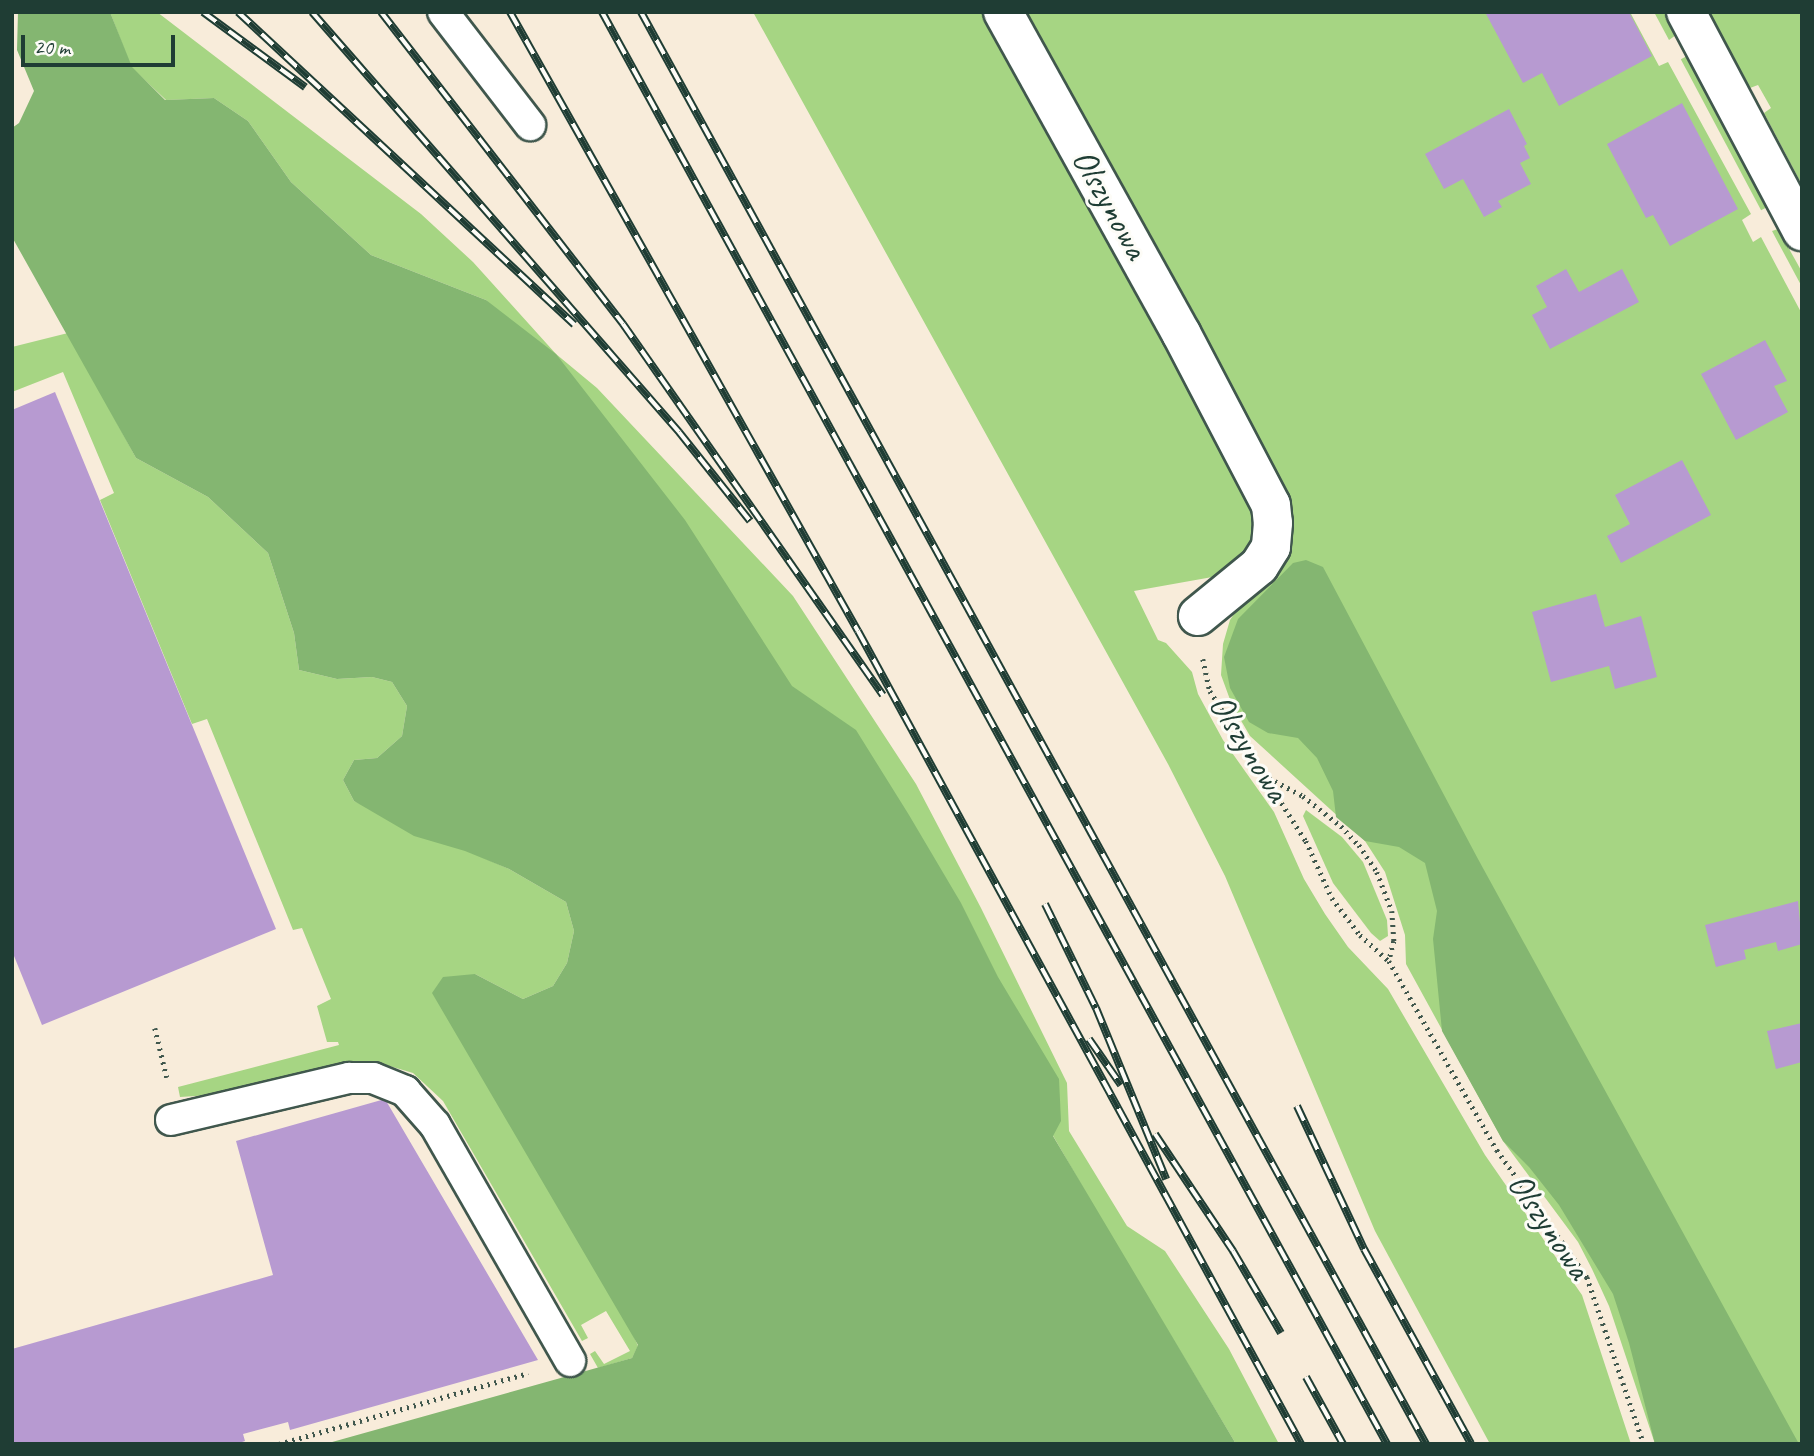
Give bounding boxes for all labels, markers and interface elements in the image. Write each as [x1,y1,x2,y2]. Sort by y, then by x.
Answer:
scale bar [24,21,178,65]
text: 20 m [34,34,70,60]
street label: Olszynowa [1063,142,1157,266]
street label: Olszynowa [1200,686,1298,810]
street label: Olszynowa [1498,1165,1600,1287]

